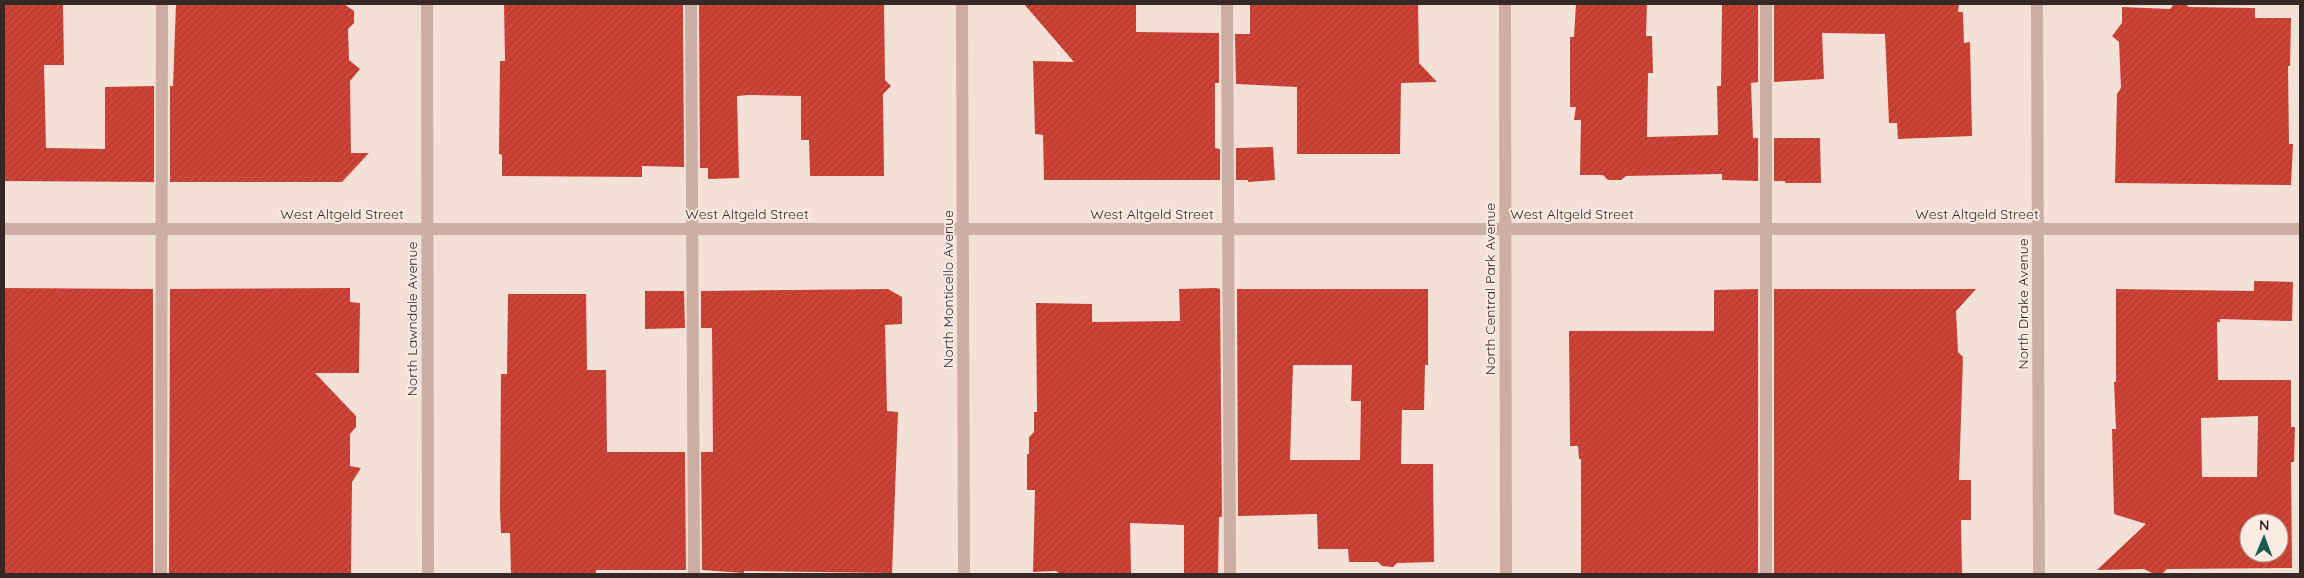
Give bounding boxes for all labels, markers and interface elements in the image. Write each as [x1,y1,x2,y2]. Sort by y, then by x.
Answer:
street label: North Central Park Avenue [1481,203,1499,375]
street label: West Altgeld Street [280,205,404,223]
street label: West Altgeld Street [685,205,809,223]
street label: West Altgeld Street [1090,205,1214,223]
street label: West Altgeld Street [1510,205,1634,223]
street label: West Altgeld Street [1915,205,2039,223]
street label: North Monticello Avenue [939,210,957,368]
street label: North Drake Avenue [2014,238,2032,370]
street label: North Lawndale Avenue [403,242,421,396]
north arrow [2239,513,2289,563]
text: N [2259,516,2270,534]

